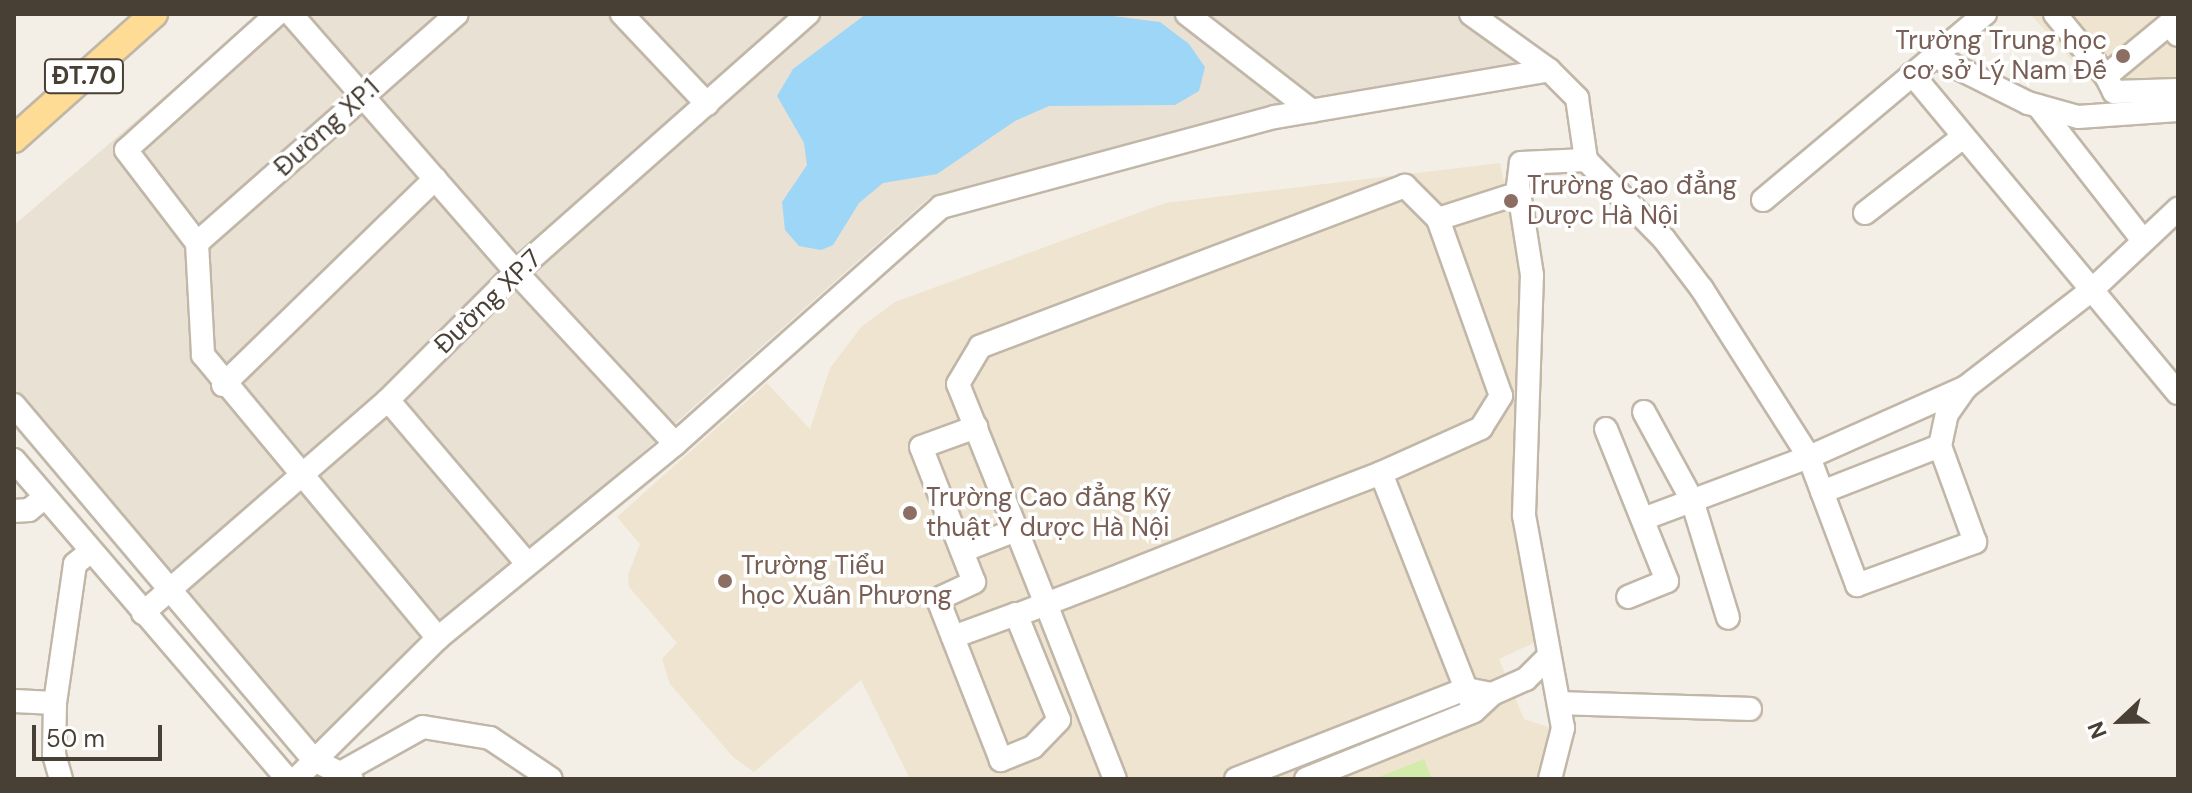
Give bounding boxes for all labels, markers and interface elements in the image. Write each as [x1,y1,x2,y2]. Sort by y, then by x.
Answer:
place label: Trường Trung học cơ sở Lý Nam Đế [1895,25,2107,86]
marker: Trường Trung học cơ sở Lý Nam Đế [2114,47,2132,65]
road number: ĐT.70 [42,56,126,96]
street label: Đường XP.1 [268,73,386,183]
place label: Trường Cao đẳng Dược Hà Nội [1527,170,1737,232]
marker: Trường Cao đẳng Dược Hà Nội [1502,192,1520,210]
street label: Đường XP.7 [428,243,548,361]
place label: Trường Cao đẳng Kỹ thuật Y dược Hà Nội [926,482,1171,544]
marker: Trường Cao đẳng Kỹ thuật Y dược Hà Nội [901,504,919,522]
place label: Trường Tiểu học Xuân Phương [741,550,952,612]
marker: Trường Tiểu học Xuân Phương [716,572,734,590]
north arrow [2080,681,2160,761]
scale bar [36,709,166,759]
text: N [2081,717,2114,743]
text: 50 m [46,723,105,754]

